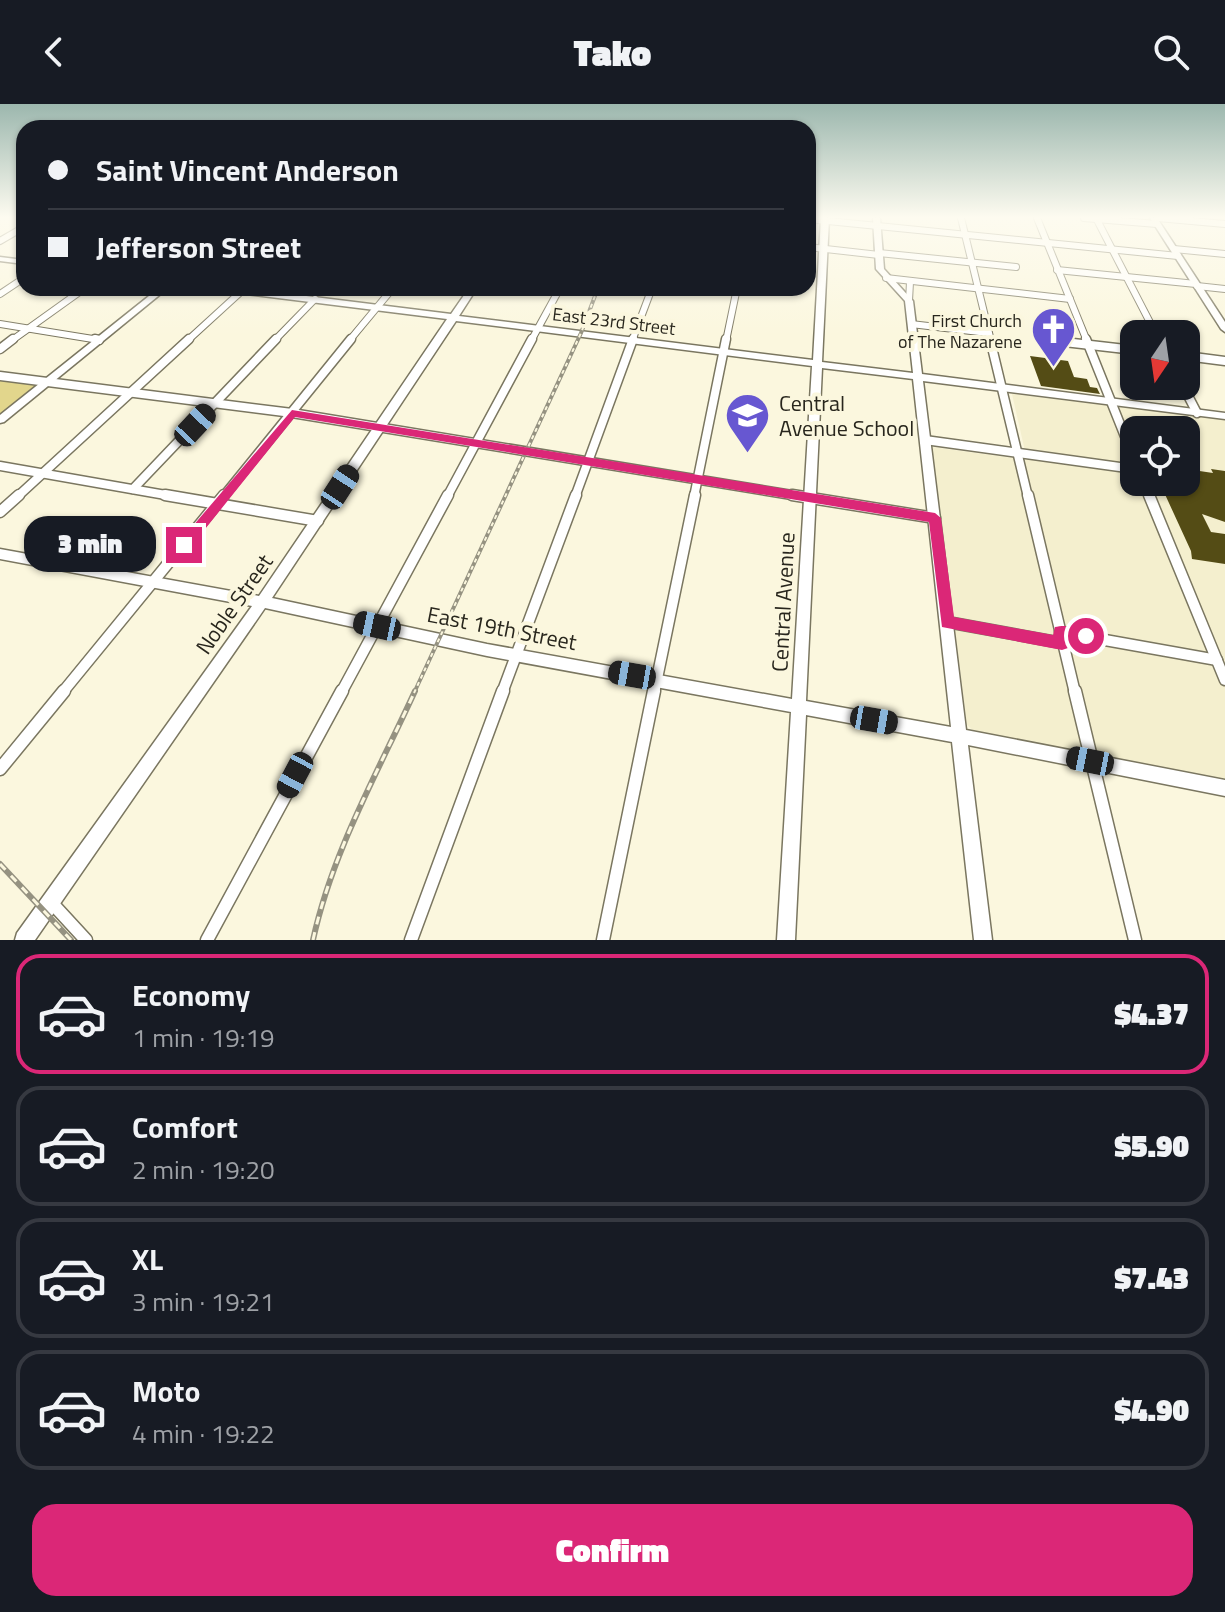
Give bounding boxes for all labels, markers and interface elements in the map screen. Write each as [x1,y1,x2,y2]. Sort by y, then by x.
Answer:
text: Tako [574,25,651,80]
icon: back [32,30,76,74]
icon: search [1149,30,1193,74]
text: Saint Vincent Anderson [96,147,399,193]
text: Jefferson Street [96,224,301,270]
street label: East 23rd Street [551,300,678,342]
church icon: First Church of The Nazarene [1029,306,1077,369]
place label: First Church of The Nazarene [898,307,1022,355]
north arrow [1120,320,1200,400]
map controls [1120,320,1200,496]
place label: Central Avenue School [779,386,914,445]
school or university icon: Central Avenue School [724,392,772,455]
car [170,399,220,451]
button: locate [1120,416,1200,496]
car [317,460,363,514]
callout: 3 min [24,517,156,573]
text: 3 min [58,524,122,563]
route end [166,527,202,563]
street label: Central Avenue [762,531,804,673]
street label: Noble Street [187,547,281,661]
street label: East 19th Street [424,597,580,659]
car [351,609,403,643]
route start [1068,618,1104,654]
car [606,659,658,691]
car [848,704,900,736]
car [1064,745,1116,777]
car [273,748,317,802]
text: Economy [132,972,250,1018]
icon: car [36,978,108,1050]
text: $4.37 [1115,991,1189,1037]
text: 1 min · 19:19 [132,1018,275,1057]
text: Comfort [132,1104,238,1150]
icon: car [36,1110,108,1182]
text: $5.90 [1115,1123,1189,1169]
text: 2 min · 19:20 [132,1150,275,1189]
text: XL [132,1236,163,1282]
icon: car [36,1242,108,1314]
text: $7.43 [1115,1255,1189,1301]
text: 3 min · 19:21 [132,1282,275,1321]
text: Moto [132,1368,200,1414]
icon: car [36,1374,108,1446]
text: $4.90 [1115,1387,1189,1433]
text: 4 min · 19:22 [132,1414,275,1453]
button: Confirm [32,1504,1193,1596]

